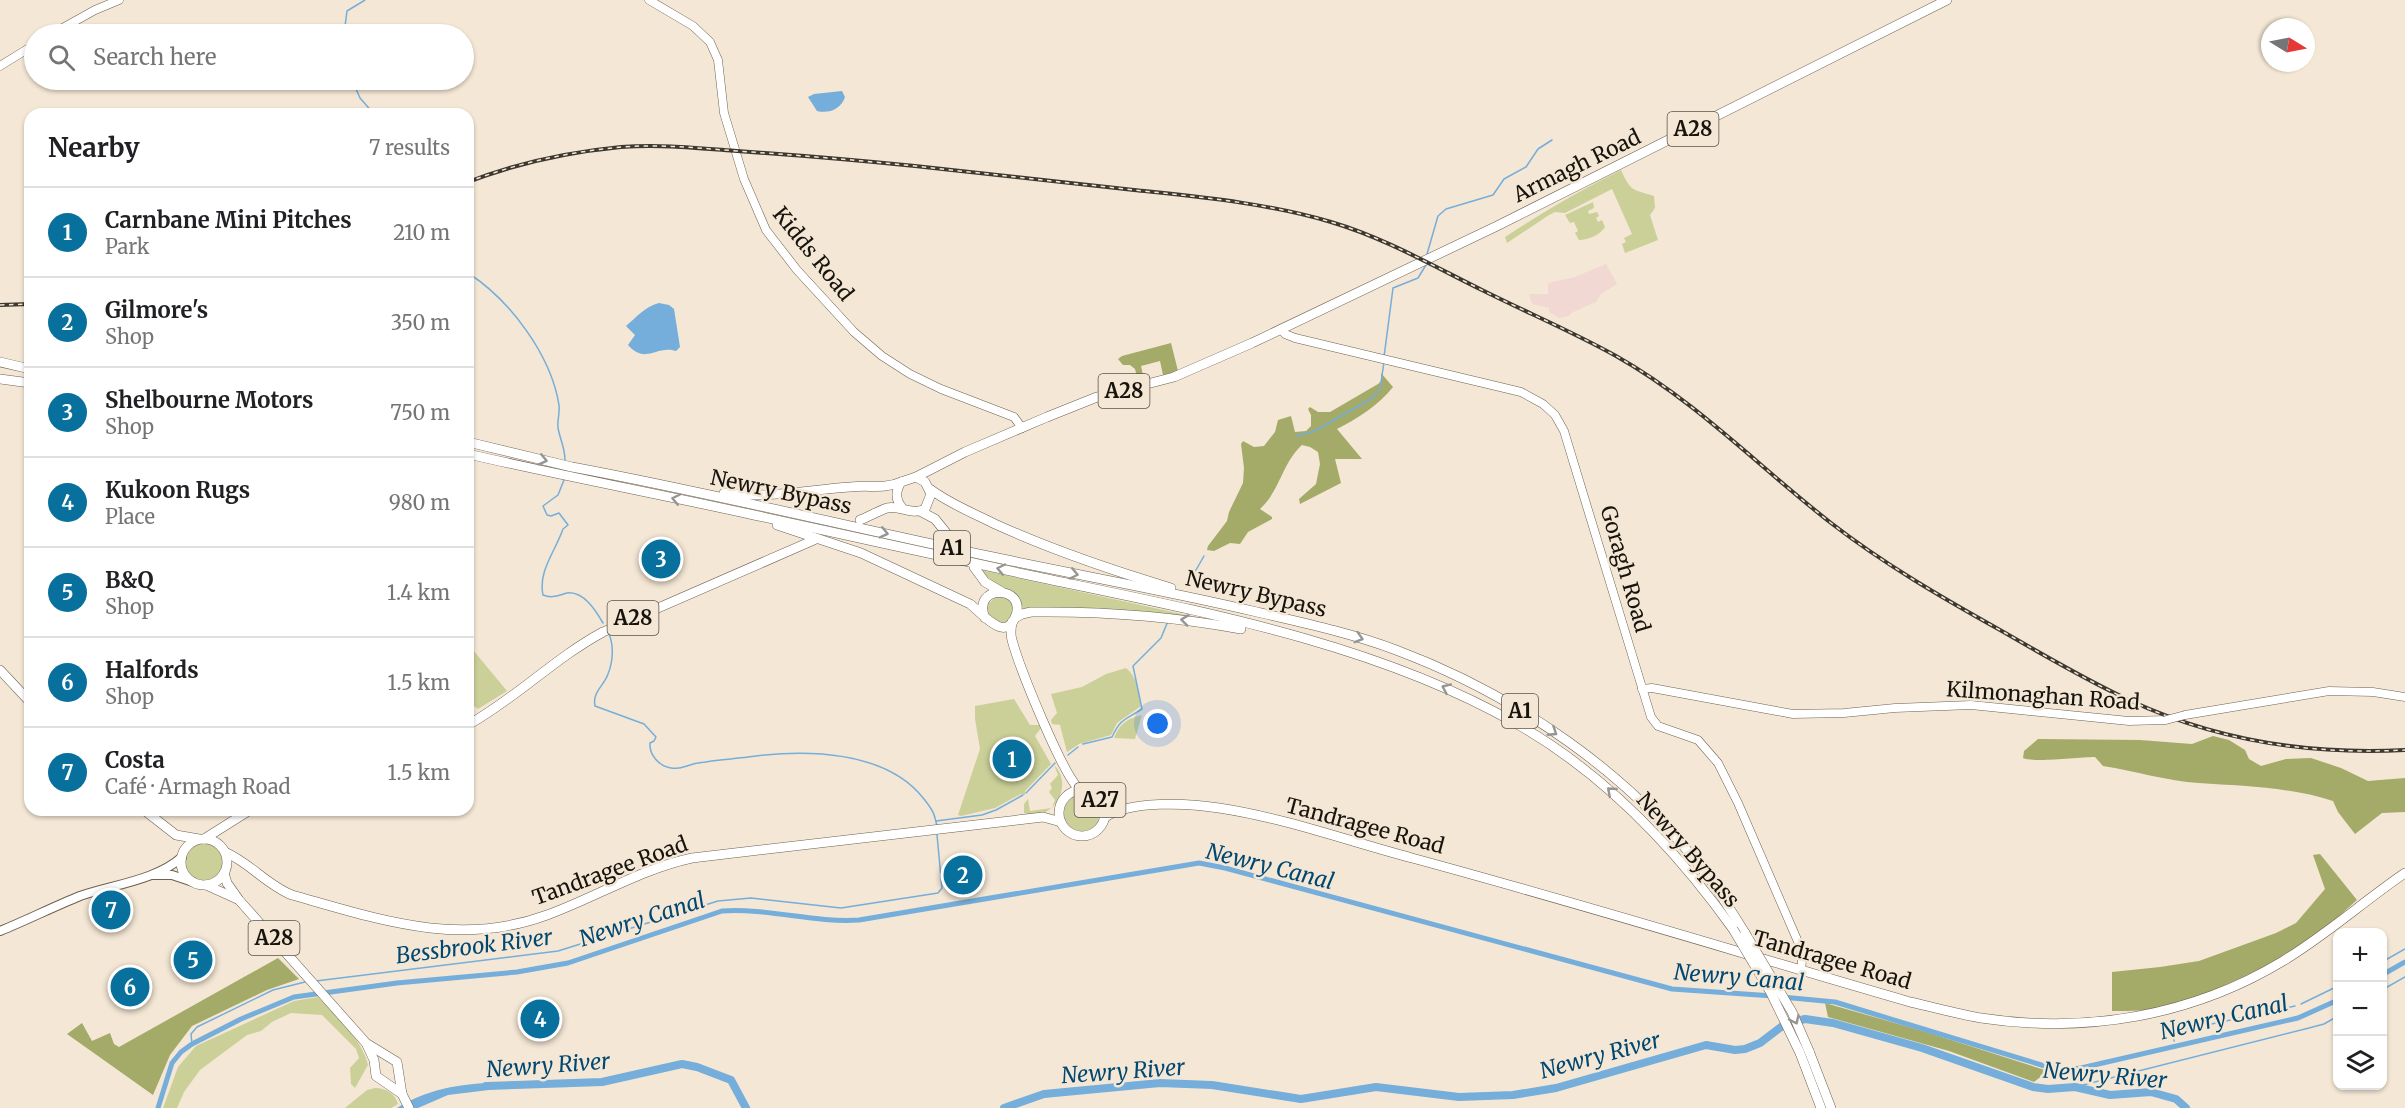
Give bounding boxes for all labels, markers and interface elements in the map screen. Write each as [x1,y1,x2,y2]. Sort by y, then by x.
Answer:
north arrow [2261,18,2315,72]
search box [24,24,474,90]
icon: search [45,41,78,74]
text: Search here [93,43,216,71]
road number: A28 [1668,112,1718,146]
street label: Armagh Road [1508,123,1645,209]
text: Nearby [48,131,140,164]
text: 7 results [369,135,450,160]
street label: Kidds Road [767,201,860,307]
text: Carnbane Mini Pitches [105,206,352,234]
text: 1 [63,220,72,245]
text: 210 m [393,220,450,245]
text: Park [105,234,149,259]
text: Gilmore's [105,296,208,324]
text: 2 [62,310,73,335]
text: 350 m [391,310,450,335]
text: Shop [105,324,154,349]
road number: A28 [1098,374,1150,408]
text: Shelbourne Motors [105,386,313,414]
text: 3 [62,400,73,425]
text: 750 m [390,400,450,425]
text: Shop [105,414,154,439]
one-way arrow [538,453,548,466]
street label: Newry Bypass [708,463,854,520]
text: Kukoon Rugs [105,476,250,504]
text: 4 [61,490,74,515]
text: 980 m [389,490,450,515]
one-way arrow [671,493,681,506]
street label: Goragh Road [1595,502,1657,636]
text: Place [105,504,155,529]
one-way arrow [878,525,888,538]
road number: A1 [934,531,970,565]
pin: 3 [642,536,680,582]
one-way arrow [996,563,1006,576]
street label: Newry Bypass [1183,564,1329,623]
text: B&Q [105,566,154,594]
one-way arrow [1069,566,1079,579]
text: 5 [62,580,73,605]
text: 1.4 km [387,580,450,605]
text: Shop [105,594,154,619]
road number: A28 [608,601,658,635]
one-way arrow [1181,614,1190,627]
one-way arrow [1354,631,1364,643]
text: Halfords [105,656,199,684]
text: 6 [61,670,74,695]
text: 1.5 km [388,670,450,695]
street label: Kilmonaghan Road [1945,675,2141,716]
one-way arrow [1442,683,1453,695]
text: Shop [105,684,154,709]
road number: A1 [1502,694,1538,728]
your location [1143,709,1172,738]
one-way arrow [1546,725,1557,736]
pin: 1 [992,736,1032,782]
text: Costa [105,746,165,774]
text: 7 [62,760,74,785]
text: 1.5 km [388,760,450,785]
text: Café · Armagh Road [105,774,291,799]
road number: A27 [1074,783,1126,817]
one-way arrow [1607,787,1618,798]
street label: Newry Bypass [1631,787,1746,913]
street label: Tandragee Road [1283,791,1448,860]
street label: Tandragee Road [528,830,691,911]
water label: Newry Canal [1203,837,1337,895]
pin: 2 [944,852,982,898]
water label: Newry Canal [576,885,708,953]
pin: 7 [92,888,130,932]
road number: A28 [248,921,300,955]
water label: Bessbrook River [394,922,555,969]
street label: Tandragee Road [1750,924,1915,995]
map controls [2333,928,2387,1090]
button: + [2333,928,2387,982]
pin: 5 [174,938,212,982]
water label: Newry Canal [1673,957,1805,997]
pin: 6 [110,964,150,1010]
button: − [2333,982,2387,1036]
water label: Newry Canal [2157,989,2291,1045]
pin: 4 [520,996,560,1042]
one-way arrow [1788,1013,1800,1024]
water label: Newry River [1537,1025,1665,1085]
button: layers [2333,1036,2387,1090]
water label: Newry River [485,1047,612,1083]
water label: Newry River [1060,1053,1187,1089]
water label: Newry River [2042,1056,2169,1094]

